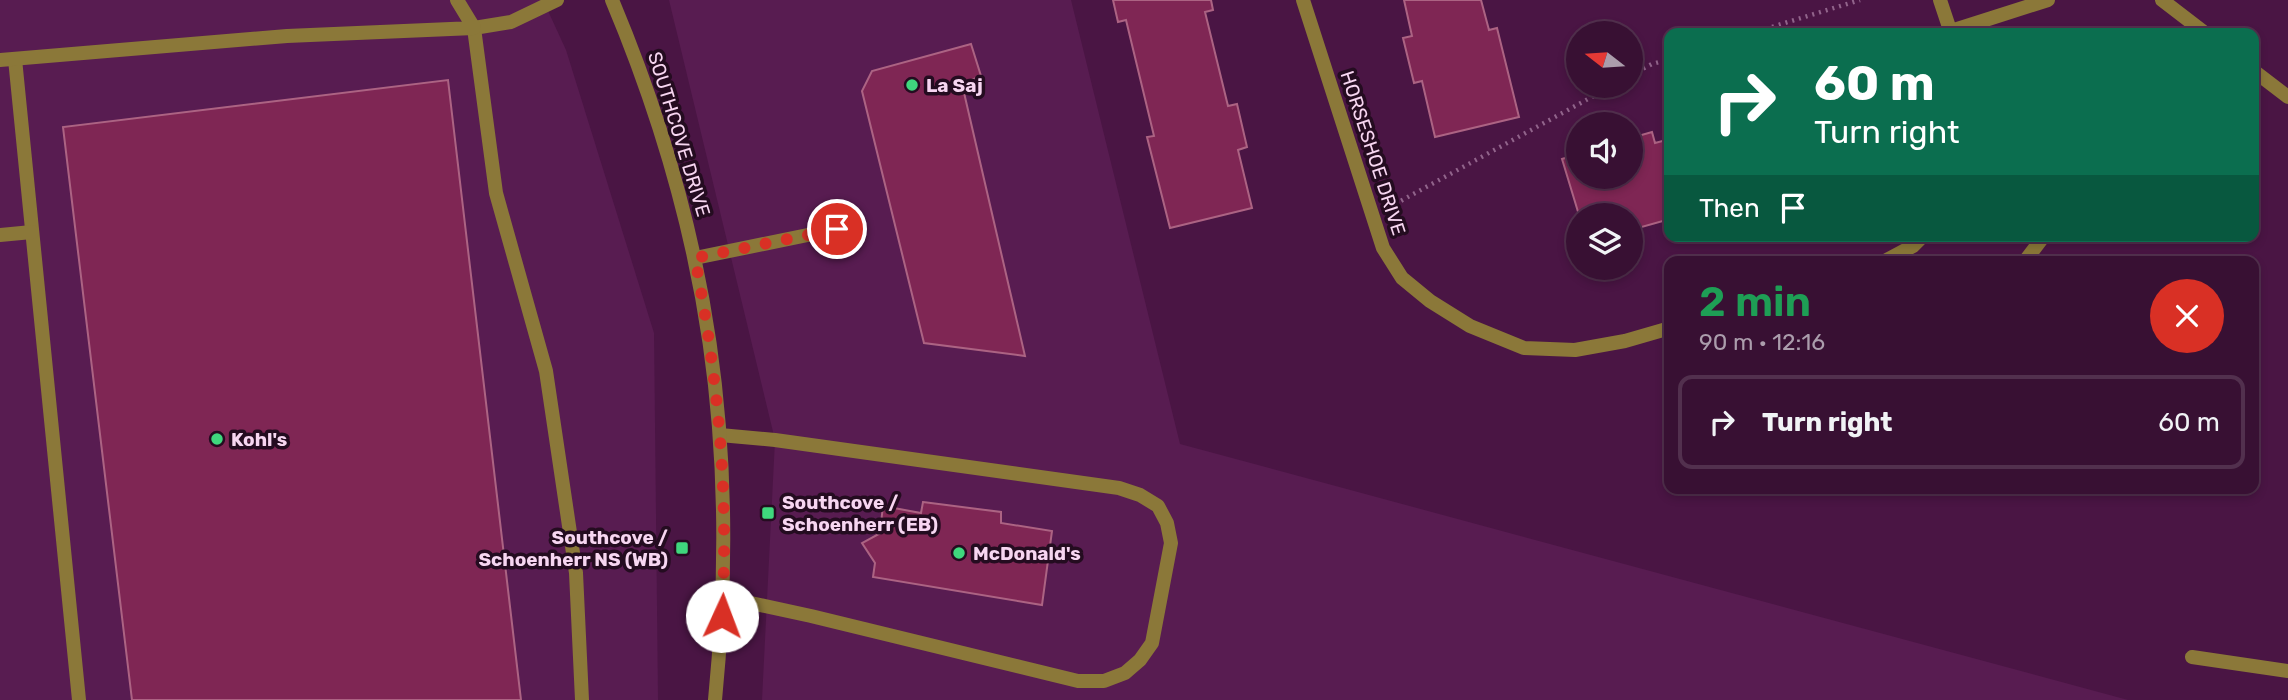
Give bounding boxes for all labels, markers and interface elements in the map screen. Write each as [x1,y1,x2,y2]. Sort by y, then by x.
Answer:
north arrow [1566,21,1643,98]
map controls [1566,21,1643,280]
street label: SOUTHCOVE DRIVE [643,49,715,219]
text: 60 m [1814,54,1935,112]
icon: right [1699,56,1790,147]
street label: HORSESHOE DRIVE [1336,68,1410,238]
place label: La Saj [926,74,983,97]
marker: La Saj [904,77,920,93]
button: sound [1566,112,1643,189]
text: Turn right [1814,113,1959,151]
icon: arrive [1774,189,1812,227]
text: Then [1699,193,1760,224]
pin [807,199,867,259]
button: layers [1566,203,1643,280]
icon: arrive [818,210,856,248]
text: 2 min [1699,277,1811,327]
button: close [2150,279,2224,353]
text: 90 m · 12:16 [1699,328,1825,356]
icon: right [1703,403,1741,441]
text: Turn right [1762,407,1892,438]
text: 60 m [2158,407,2220,438]
place label: Kohl's [231,428,287,451]
marker: Kohl's [209,431,225,447]
place label: Southcove / Schoenherr (EB) [782,491,938,536]
marker: Southcove / Schoenherr (EB) [760,505,776,521]
place label: Southcove / Schoenherr NS (WB) [479,526,668,571]
marker: Southcove / Schoenherr NS (WB) [674,540,690,556]
place label: McDonald's [973,542,1081,565]
marker: McDonald's [951,545,967,561]
position arrow [685,579,759,653]

